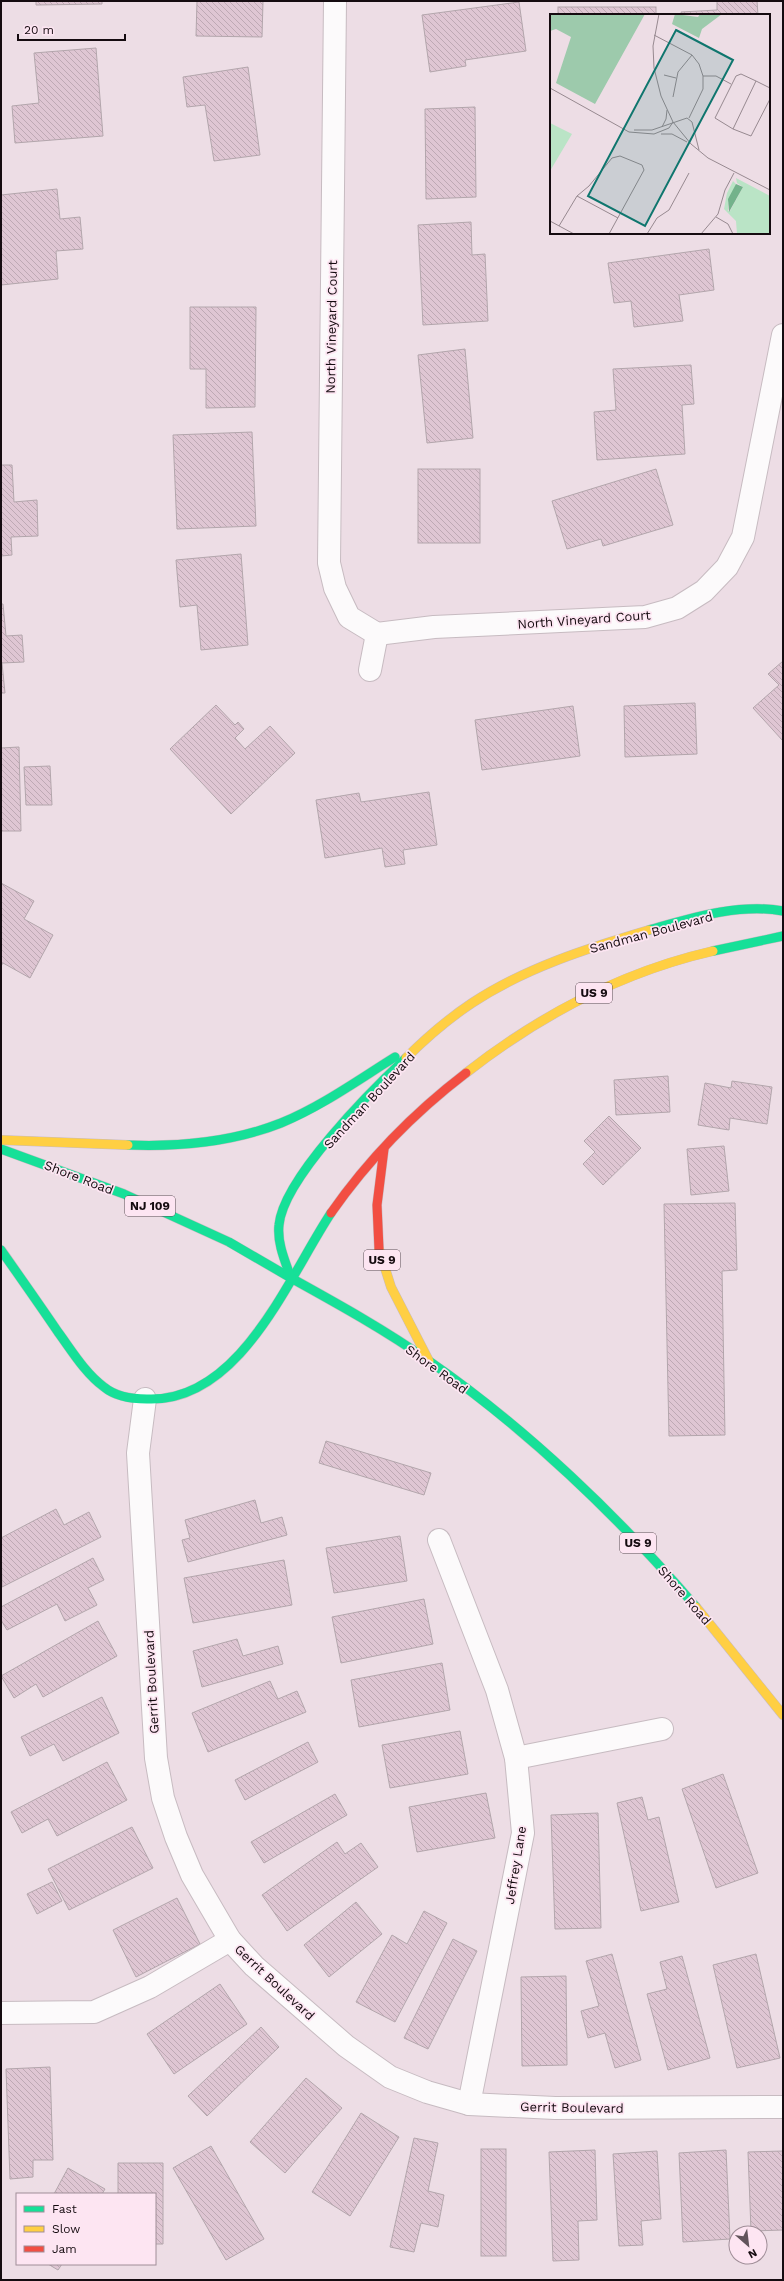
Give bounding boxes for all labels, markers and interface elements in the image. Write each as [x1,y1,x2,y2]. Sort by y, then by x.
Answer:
inset map [550,14,770,234]
scale bar [18,16,125,42]
text: 20 m [24,23,54,37]
street label: North Vineyard Court [323,260,340,394]
street label: North Vineyard Court [517,607,652,632]
street label: Sandman Boulevard [588,909,714,956]
road number: US 9 [576,983,612,1003]
street label: Sandman Boulevard [321,1049,418,1152]
street label: Shore Road [42,1157,116,1198]
road number: NJ 109 [125,1196,175,1216]
road number: US 9 [364,1250,400,1270]
street label: Shore Road [403,1342,471,1397]
road number: US 9 [620,1533,656,1553]
street label: Shore Road [655,1563,714,1628]
street label: Gerrit Boulevard [141,1630,162,1734]
street label: Jeffrey Lane [502,1825,529,1905]
street label: Gerrit Boulevard [232,1942,318,2023]
street label: Gerrit Boulevard [520,2099,624,2116]
legend [16,2193,156,2265]
text: Fast [52,2202,77,2216]
text: Slow [52,2222,80,2236]
north arrow [728,2225,768,2265]
text: Jam [52,2242,77,2256]
text: N [746,2246,759,2261]

